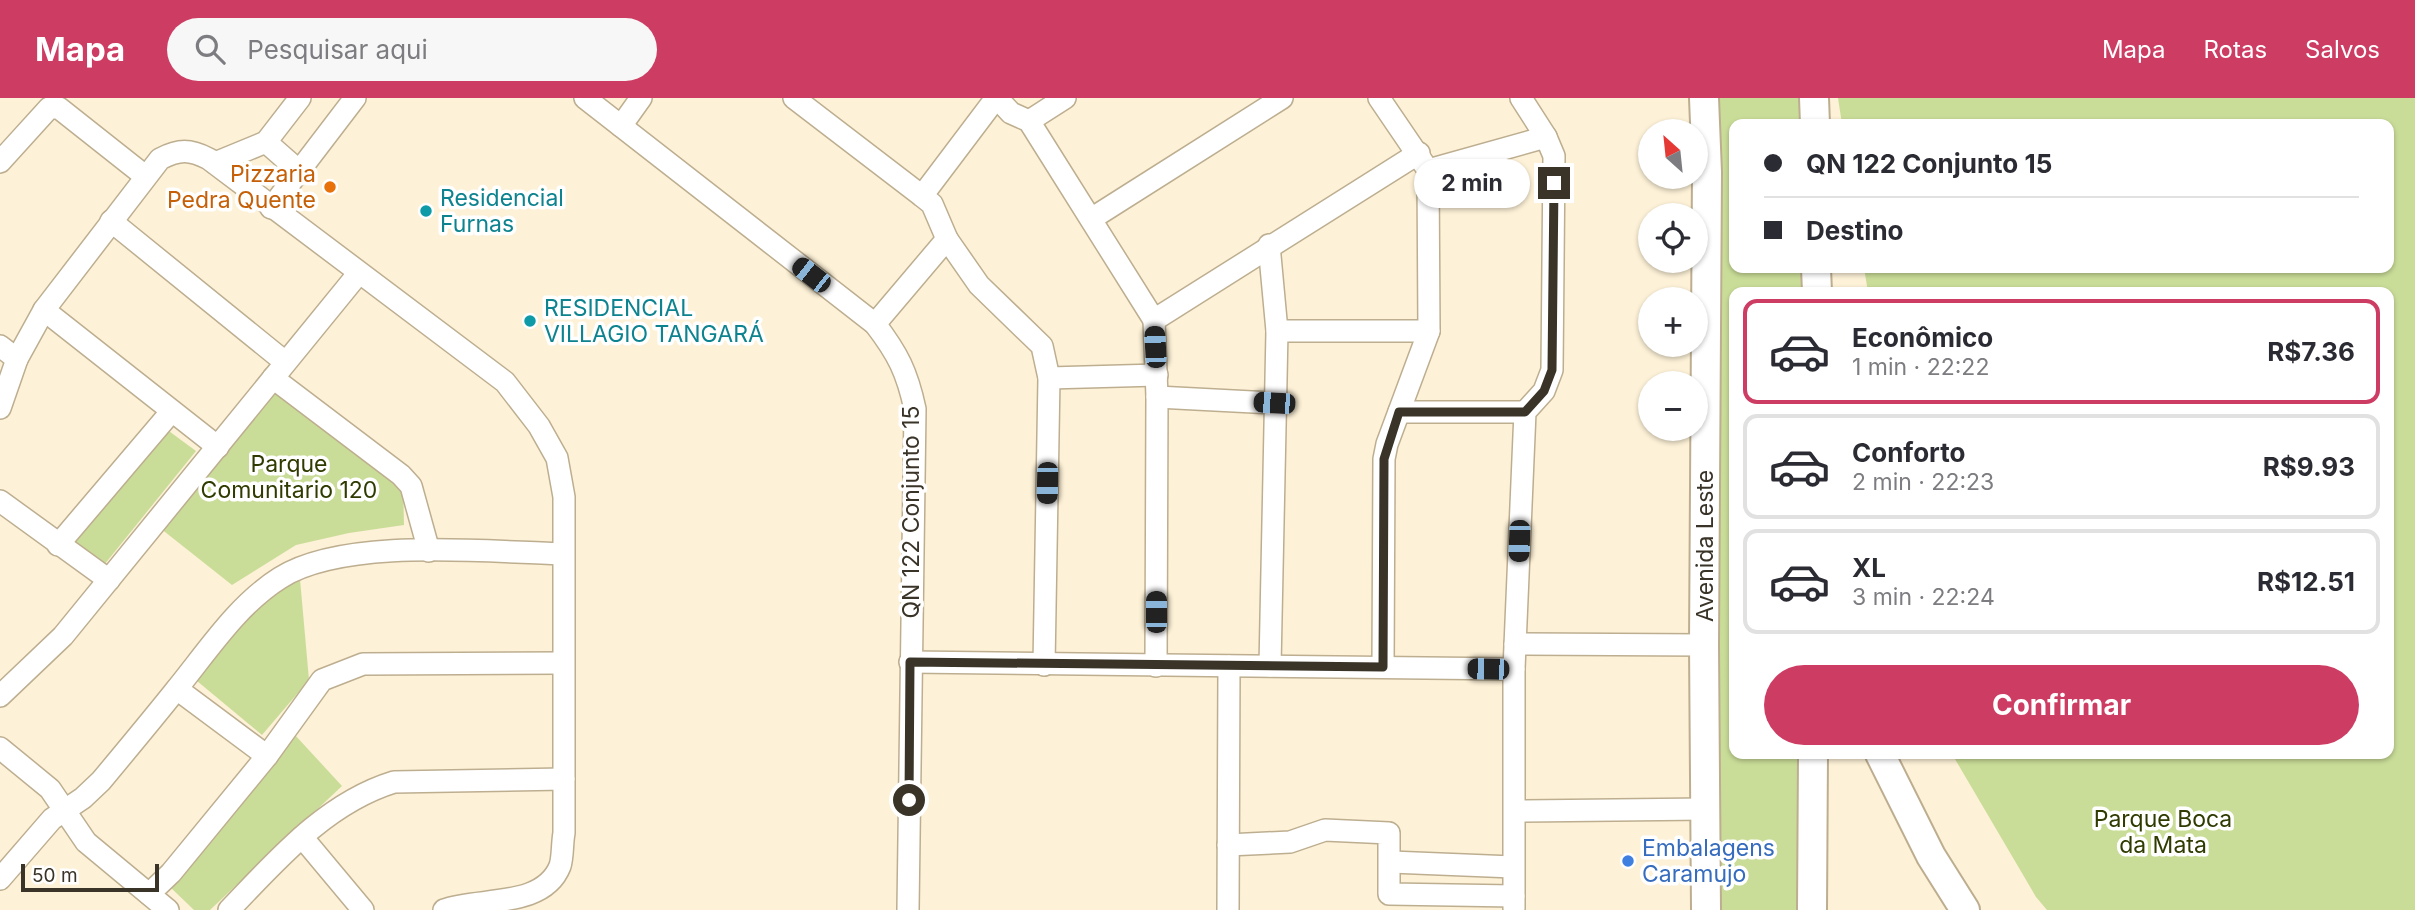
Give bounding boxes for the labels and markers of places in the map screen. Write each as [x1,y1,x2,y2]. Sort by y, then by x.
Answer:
place label: Pizzaria Pedra Quente [167,160,316,214]
marker: Pizzaria Pedra Quente [322,179,338,195]
place label: Residencial Furnas [440,184,564,238]
marker: Residencial Furnas [418,203,434,219]
place label: RESIDENCIAL VILLAGIO TANGARÁ [544,294,764,348]
marker: RESIDENCIAL VILLAGIO TANGARÁ [522,313,538,329]
place label: Embalagens Caramujo [1642,834,1775,888]
marker: Embalagens Caramujo [1620,853,1636,869]

